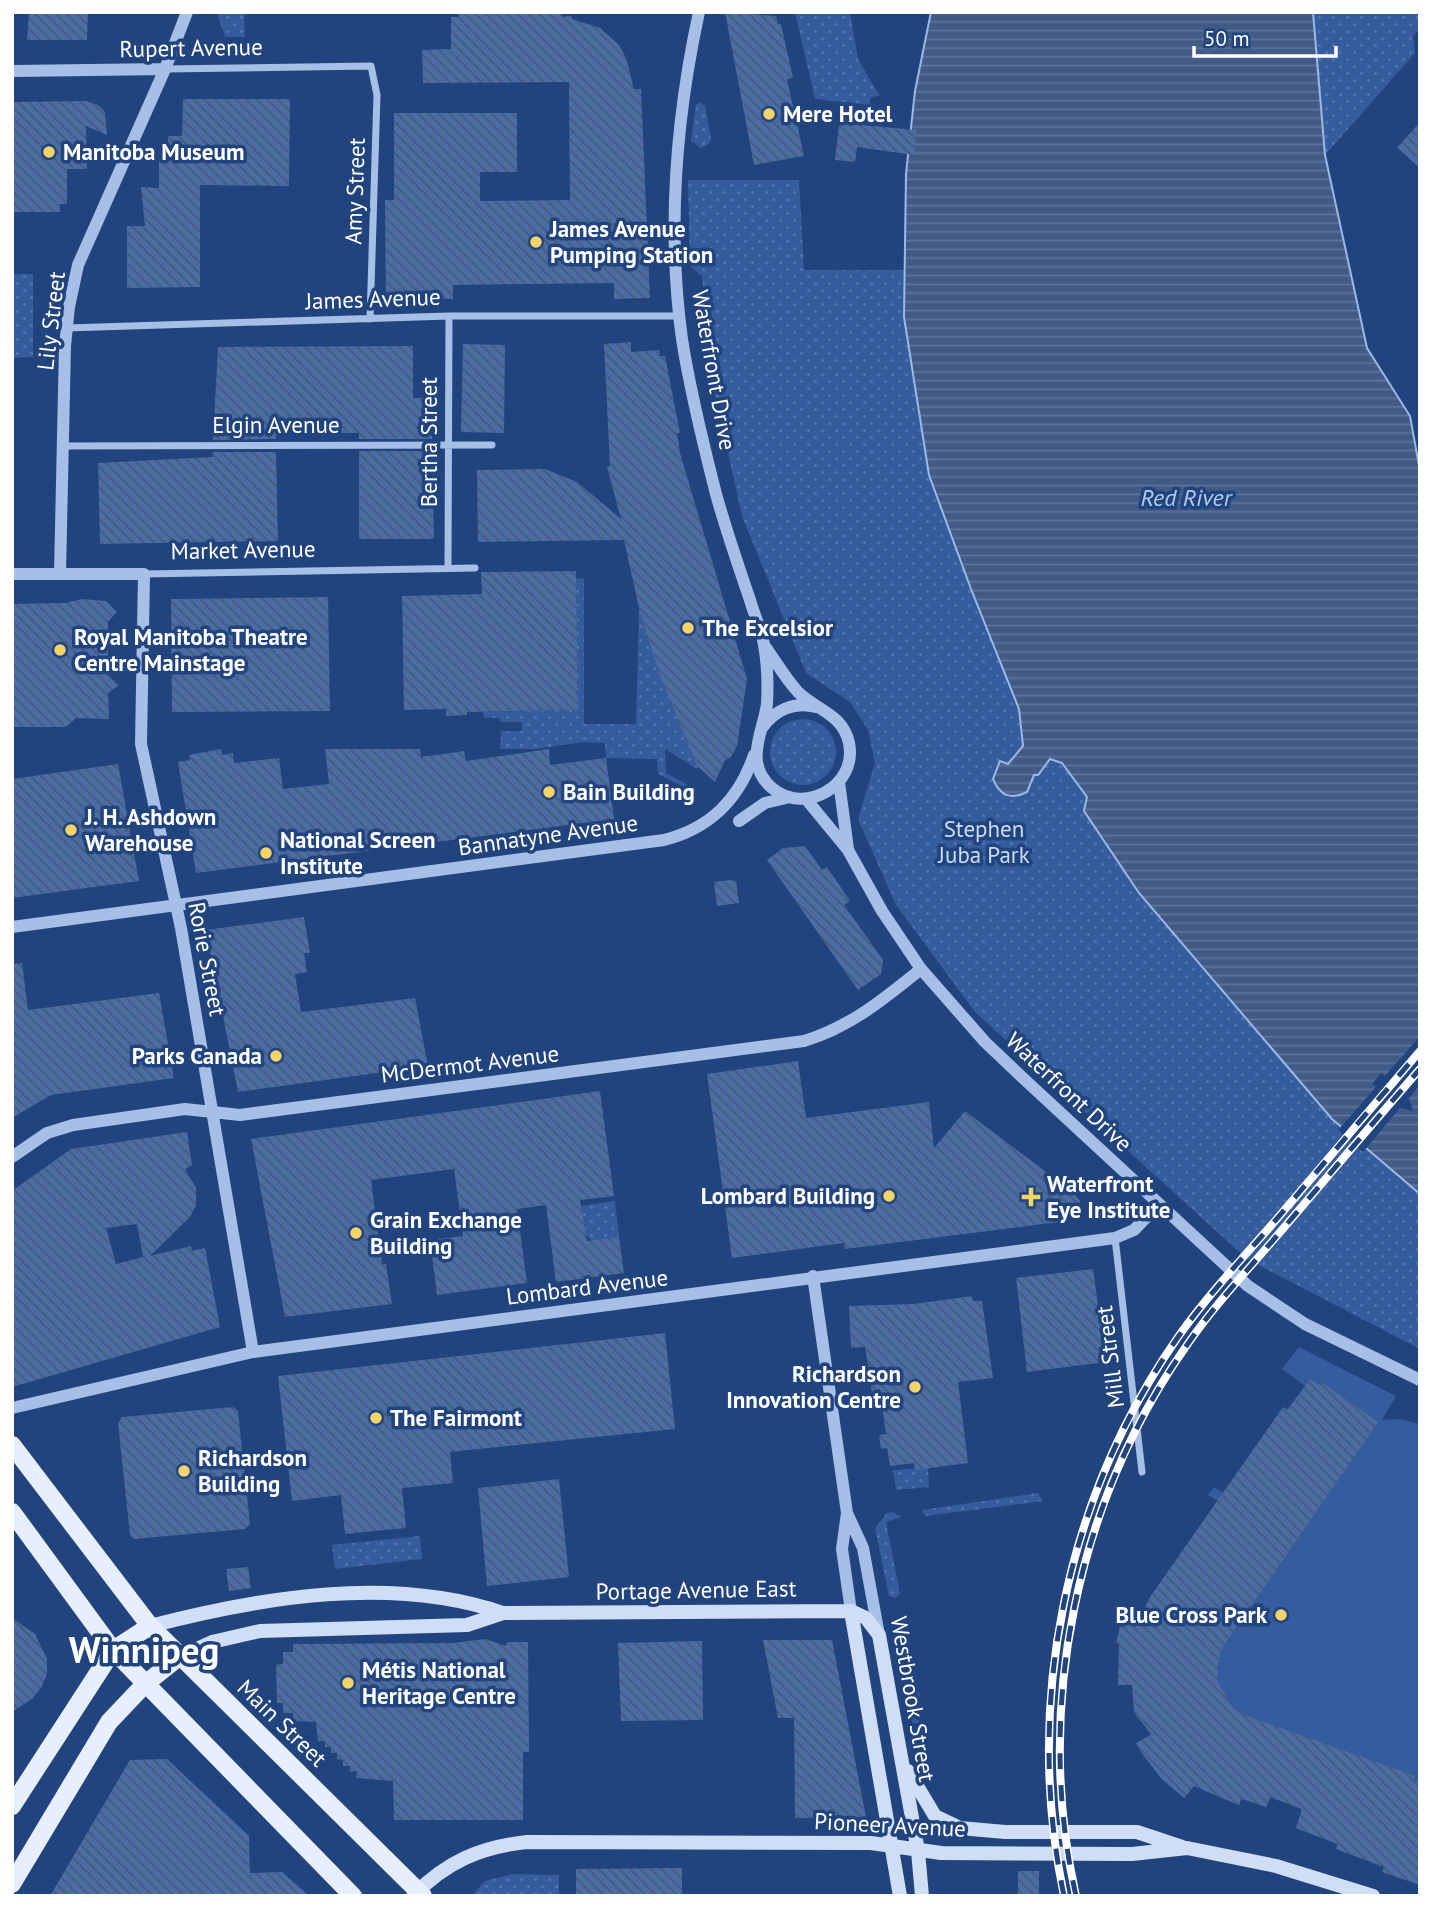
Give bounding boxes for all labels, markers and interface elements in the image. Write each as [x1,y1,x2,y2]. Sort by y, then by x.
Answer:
scale bar [1194,14,1336,58]
text: 50 m [1204,25,1250,52]
street label: Rupert Avenue [119,32,263,63]
place label: Mere Hotel [783,99,893,128]
marker: Mere Hotel [761,106,777,122]
place label: Manitoba Museum [63,137,244,166]
street label: Amy Street [338,137,371,245]
marker: Manitoba Museum [41,144,57,160]
place label: James Avenue Pumping Station [549,214,713,269]
marker: James Avenue Pumping Station [528,234,544,250]
street label: Lily Street [30,270,71,372]
street label: James Avenue [304,282,441,315]
street label: Waterfront Drive [686,288,743,452]
street label: Bertha Street [414,377,443,507]
street label: Elgin Avenue [212,410,340,439]
water label: Red River [1140,482,1234,513]
street label: Market Avenue [170,534,316,565]
place label: The Excelsior [702,613,834,642]
marker: The Excelsior [680,620,696,636]
place label: Royal Manitoba Theatre Centre Mainstage [74,622,308,677]
marker: Royal Manitoba Theatre Centre Mainstage [52,642,68,658]
place label: Bain Building [563,777,695,806]
marker: Bain Building [541,784,557,800]
place label: J. H. Ashdown Warehouse [84,802,216,857]
street label: Bannatyne Avenue [456,808,640,861]
park label: Stephen Juba Park [937,814,1030,869]
marker: J. H. Ashdown Warehouse [63,822,79,838]
place label: National Screen Institute [280,825,436,880]
marker: National Screen Institute [258,845,274,861]
street label: Rorie Street [182,899,233,1019]
street label: Waterfront Drive [1000,1026,1139,1158]
street label: McDermot Avenue [379,1038,561,1089]
place label: Parks Canada [132,1041,262,1070]
marker: Parks Canada [268,1048,284,1064]
place label: Waterfront Eye Institute [1047,1169,1170,1224]
place label: Lombard Building [701,1181,875,1210]
marker: Waterfront Eye Institute [1021,1187,1041,1207]
marker: Lombard Building [881,1188,897,1204]
place label: Grain Exchange Building [370,1205,522,1260]
marker: Grain Exchange Building [348,1225,364,1241]
street label: Lombard Avenue [504,1262,669,1311]
street label: Mill Street [1089,1304,1130,1410]
place label: Richardson Innovation Centre [726,1359,901,1414]
marker: Richardson Innovation Centre [907,1379,923,1395]
place label: The Fairmont [390,1403,522,1432]
marker: The Fairmont [368,1410,384,1426]
place label: Richardson Building [198,1443,307,1498]
marker: Richardson Building [176,1463,192,1479]
street label: Portage Avenue East [595,1573,797,1606]
place label: Blue Cross Park [1116,1600,1268,1629]
marker: Blue Cross Park [1273,1607,1289,1623]
street label: Westbrook Street [885,1614,942,1784]
district label: Winnipeg [69,1625,219,1673]
place label: Métis National Heritage Centre [362,1655,516,1710]
street label: Main Street [232,1673,333,1773]
marker: Métis National Heritage Centre [340,1675,356,1691]
street label: Pioneer Avenue [813,1806,967,1843]

